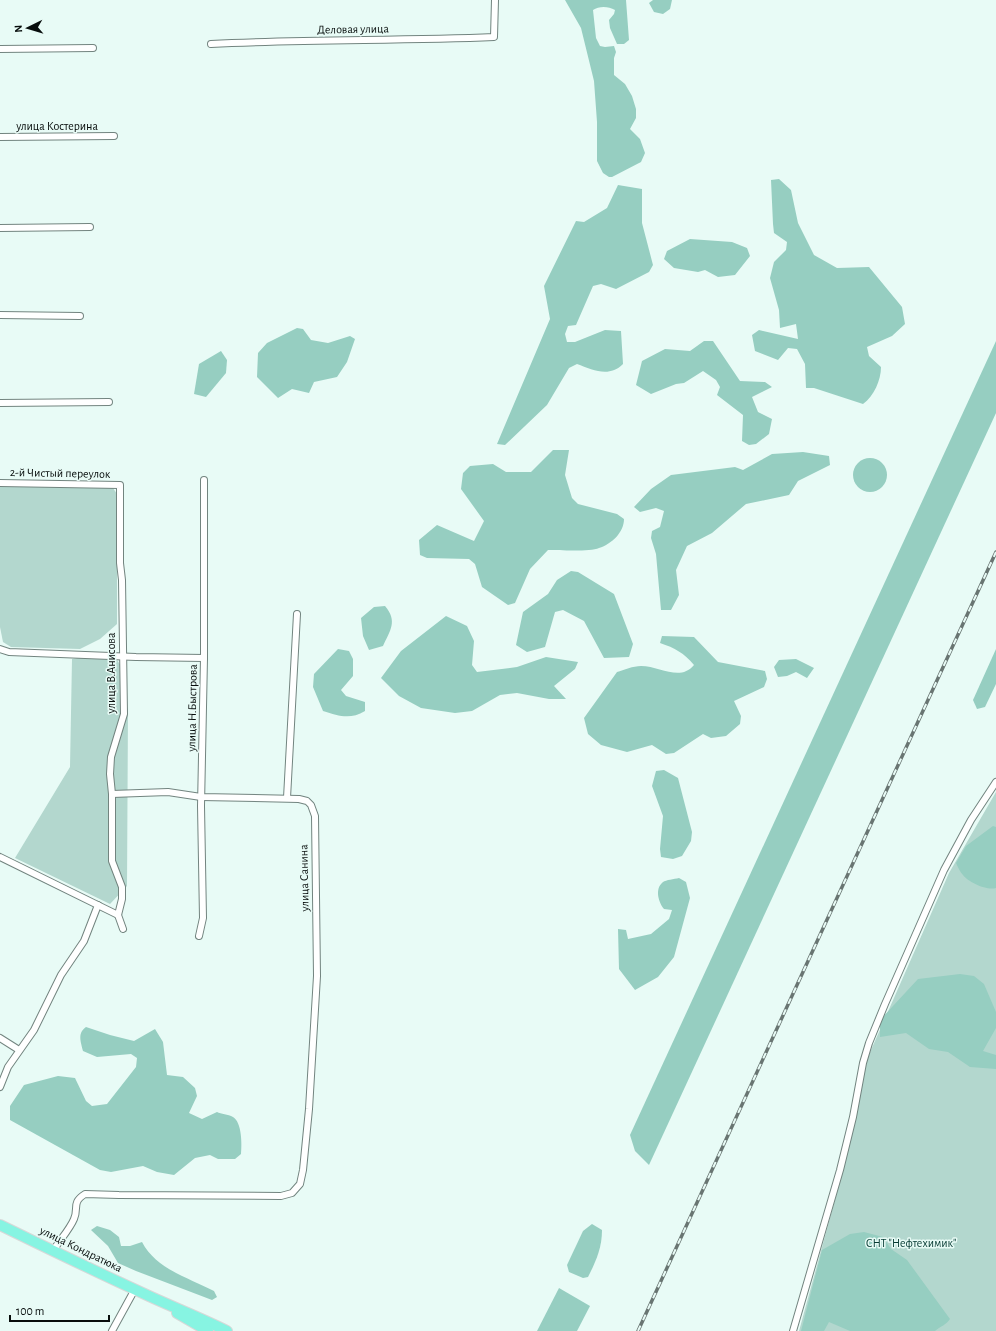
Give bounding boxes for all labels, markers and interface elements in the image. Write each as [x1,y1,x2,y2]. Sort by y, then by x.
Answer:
north arrow [8,8,48,48]
street label: Деловая улица [317,22,389,37]
text: N [13,25,24,33]
street label: улица Костерина [15,120,98,133]
street label: 2-й Чистый переулок [10,466,111,481]
street label: улица В.Анисова [105,632,118,714]
street label: улица Н.Быстрова [185,664,200,753]
street label: улица Санина [297,844,312,913]
street label: улица Кондратюка [37,1223,124,1275]
park label: СНТ "Нефтехимик" [866,1237,956,1249]
scale bar [10,1297,109,1323]
text: 100 m [16,1305,44,1317]

